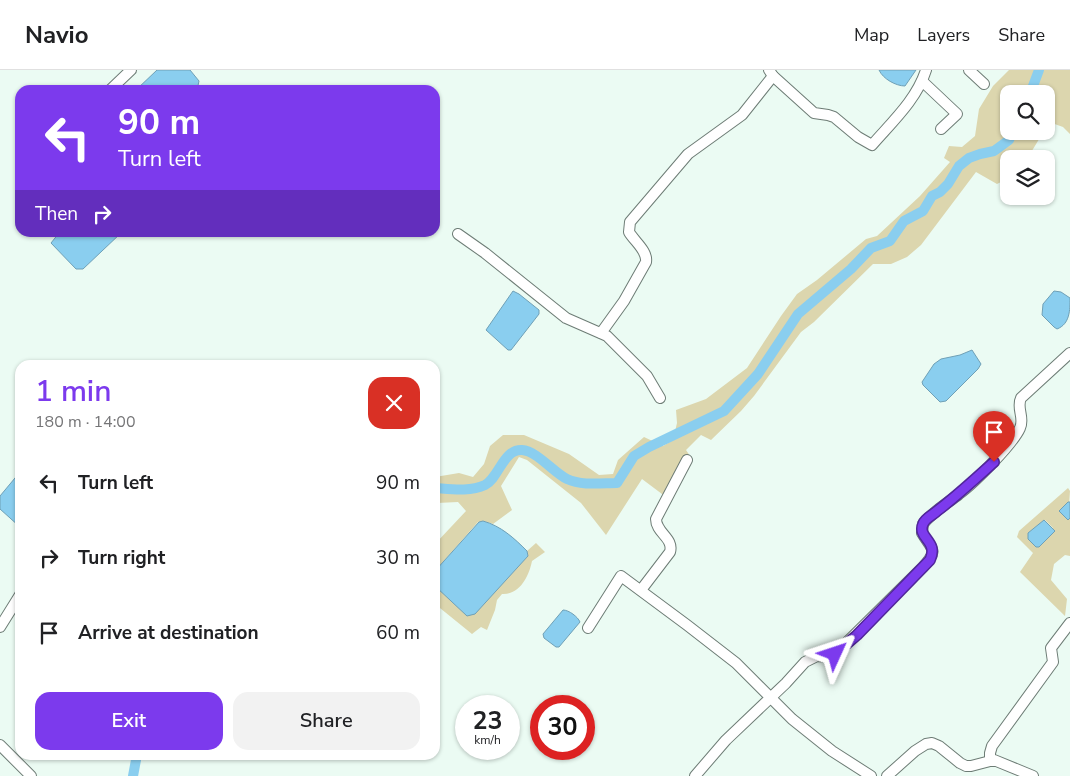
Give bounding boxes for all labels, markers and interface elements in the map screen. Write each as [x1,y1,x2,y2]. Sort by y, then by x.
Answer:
text: Navio [25,19,89,51]
text: Map [854,23,889,47]
text: Layers [917,23,970,47]
text: Share [998,23,1045,47]
map controls [1000,85,1055,205]
button: search [1000,85,1055,140]
text: 90 m [118,99,200,146]
icon: left [35,105,100,170]
text: Turn left [118,144,201,174]
button: layers [1000,150,1055,205]
icon: right [88,200,116,228]
text: Then [35,201,78,227]
text: 1 min [35,371,111,412]
button: close [368,377,420,429]
text: 180 m · 14:00 [35,411,136,433]
pin [973,411,1015,462]
icon: arrive [980,418,1008,446]
icon: left [35,469,63,497]
text: Turn left [78,470,153,496]
text: 90 m [376,470,420,496]
icon: right [35,544,63,572]
text: Turn right [78,545,165,571]
text: 30 m [376,545,420,571]
icon: arrive [35,619,63,647]
text: Arrive at destination [78,620,259,646]
text: 60 m [376,620,420,646]
position arrow [808,627,860,679]
button: Exit [35,692,223,750]
button: Share [233,692,420,750]
speed limit sign: 30 [530,695,595,760]
text: 23 [472,704,503,738]
text: km/h [474,732,501,748]

